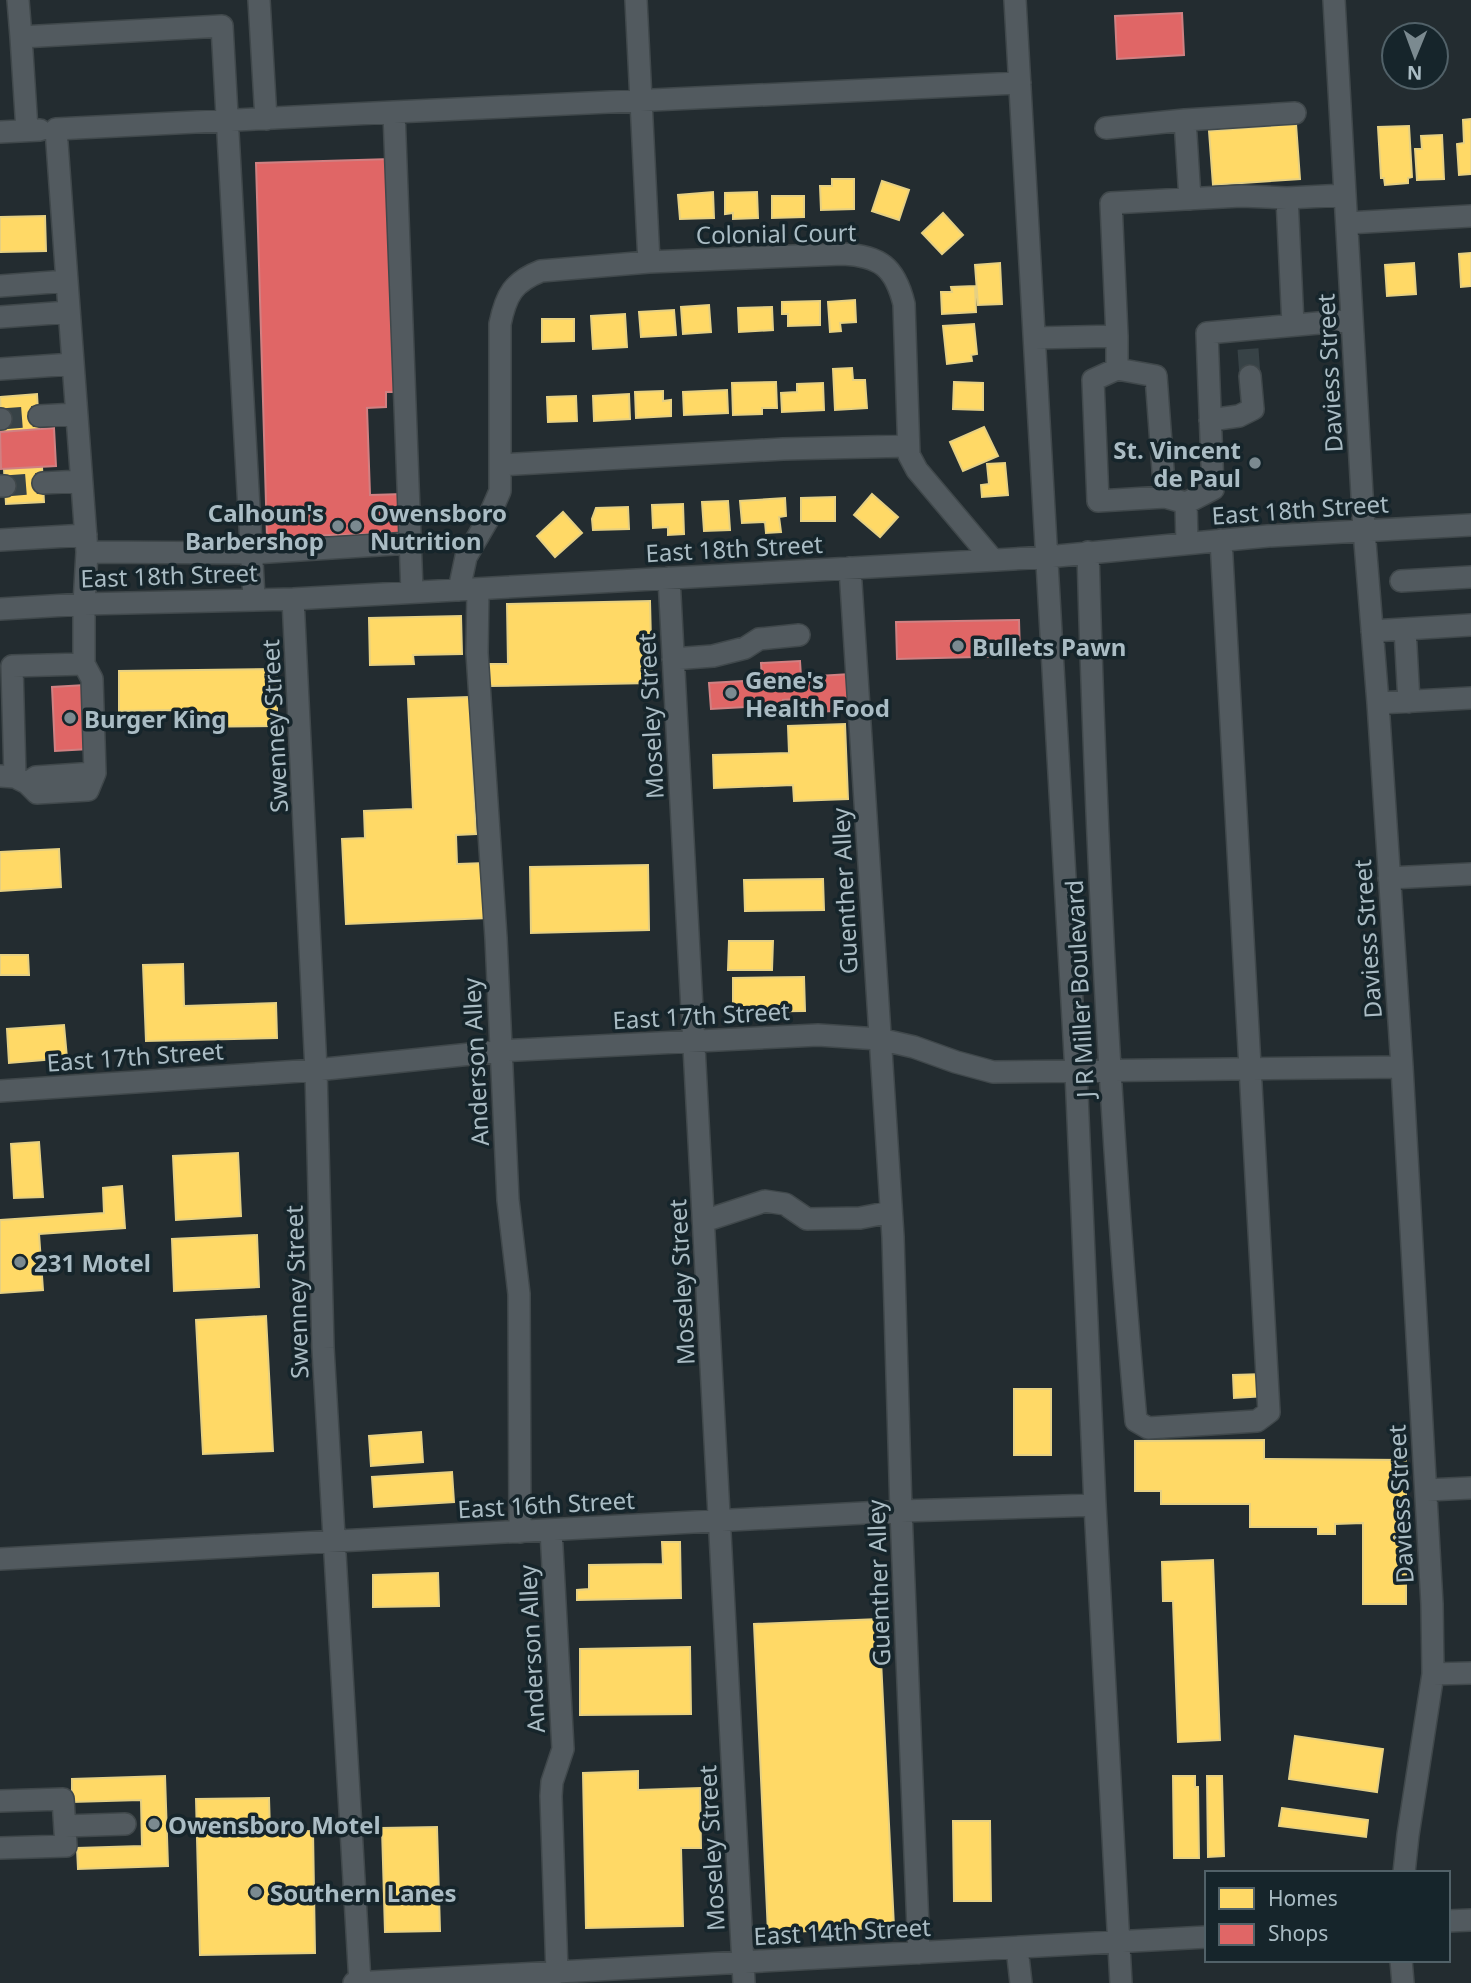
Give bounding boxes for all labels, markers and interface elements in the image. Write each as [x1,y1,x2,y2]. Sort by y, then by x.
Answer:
north arrow [1380,21,1450,91]
text: N [1407,60,1423,86]
street label: Colonial Court [696,215,857,251]
street label: Daviess Street [1308,292,1350,453]
place label: St. Vincent de Paul [1113,433,1241,494]
marker: St. Vincent de Paul [1247,455,1263,471]
street label: East 18th Street [1210,486,1390,532]
place label: Calhoun's Barbershop [185,496,324,557]
place label: Owensboro Nutrition [370,496,507,557]
marker: Calhoun's Barbershop [330,518,346,534]
marker: Owensboro Nutrition [348,518,364,534]
street label: East 18th Street [645,527,824,569]
street label: East 18th Street [80,555,259,595]
place label: Bullets Pawn [972,630,1126,663]
street label: Moseley Street [629,632,671,800]
street label: Swenney Street [253,638,295,814]
marker: Bullets Pawn [950,638,966,654]
place label: Gene's Health Food [745,663,890,724]
marker: Gene's Health Food [723,685,739,701]
place label: Burger King [84,702,226,735]
marker: Burger King [62,710,78,726]
street label: Guenther Alley [823,806,865,975]
street label: Daviess Street [1345,858,1389,1020]
street label: J R Miller Boulevard [1057,879,1101,1101]
street label: Anderson Alley [454,976,496,1147]
street label: East 17th Street [612,994,791,1036]
street label: East 17th Street [45,1033,225,1079]
street label: Moseley Street [660,1198,702,1366]
street label: Swenney Street [276,1204,316,1379]
place label: 231 Motel [34,1246,151,1279]
marker: 231 Motel [12,1254,28,1270]
street label: Daviess Street [1379,1423,1421,1584]
street label: East 16th Street [457,1483,636,1525]
street label: Guenther Alley [859,1498,897,1667]
street label: Anderson Alley [510,1563,552,1734]
street label: Moseley Street [690,1764,732,1932]
place label: Owensboro Motel [168,1808,381,1841]
marker: Owensboro Motel [146,1816,162,1832]
legend [1205,1871,1450,1962]
place label: Southern Lanes [270,1876,457,1909]
marker: Southern Lanes [248,1884,264,1900]
text: Homes [1268,1884,1338,1912]
street label: East 14th Street [753,1910,932,1952]
text: Shops [1268,1919,1328,1947]

